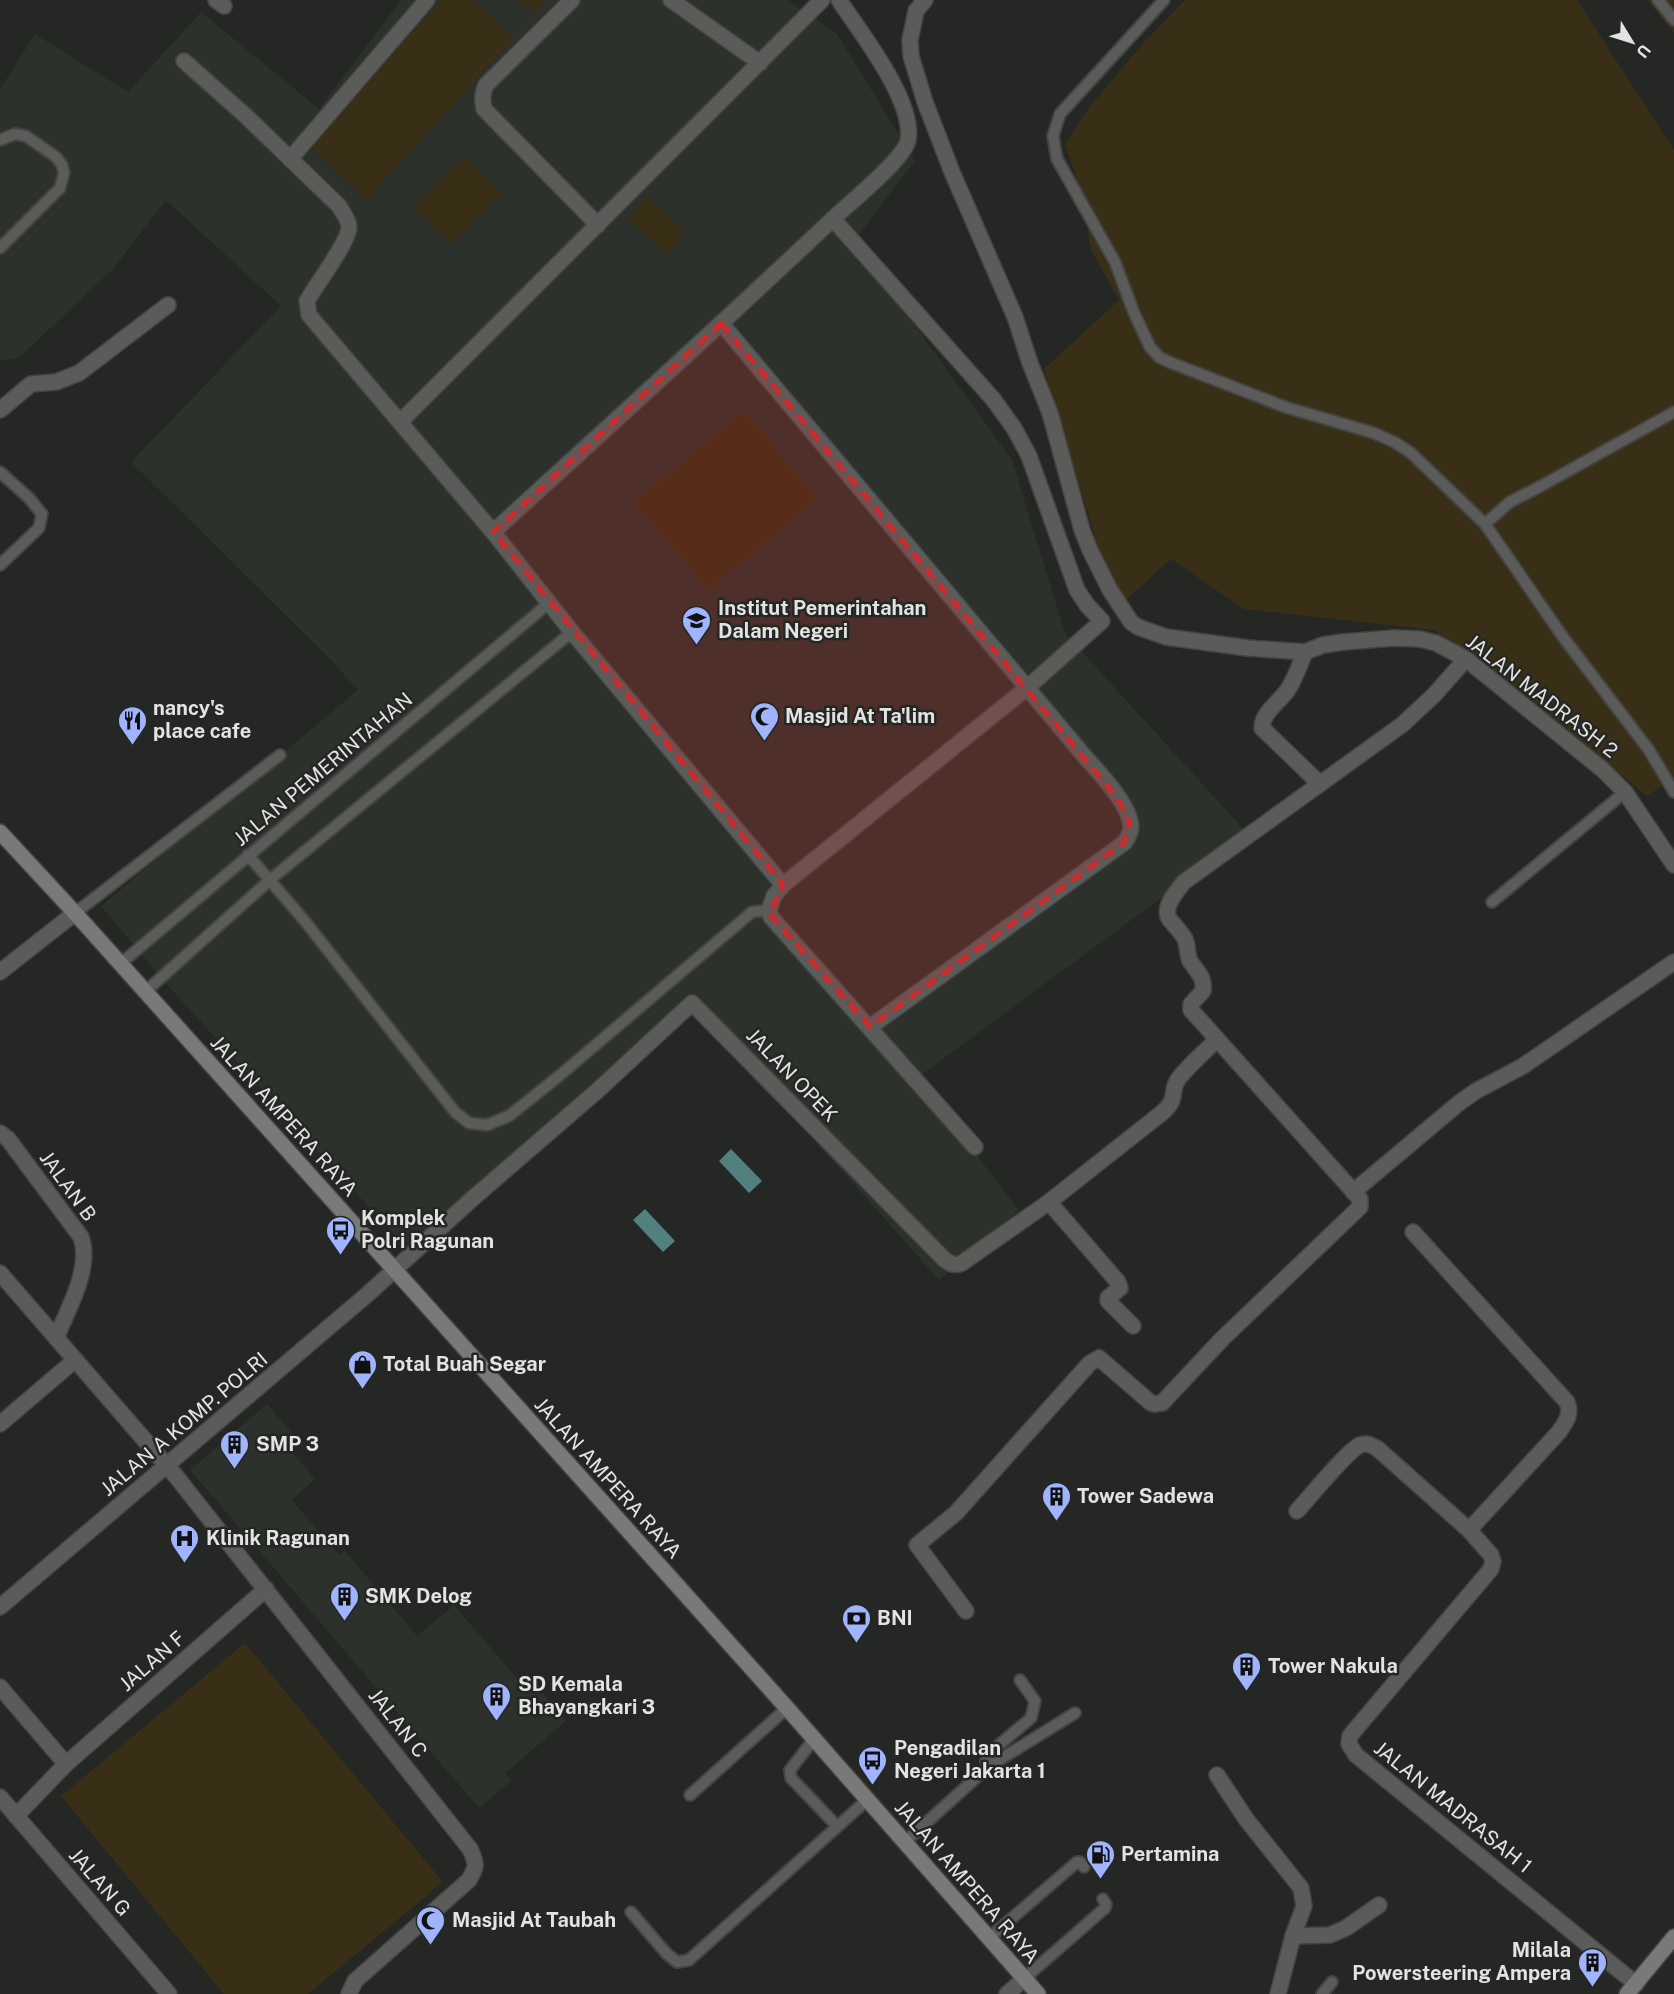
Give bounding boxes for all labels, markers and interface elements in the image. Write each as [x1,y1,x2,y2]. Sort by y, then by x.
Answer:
north arrow [1602,12,1662,72]
text: U [1632,41,1654,61]
place label: Institut Pemerintahan Dalam Negeri [718,596,926,643]
school or university icon: Institut Pemerintahan Dalam Negeri [681,604,713,646]
street label: JALAN MADRASH 2 [1461,629,1623,763]
street label: JALAN PEMERINTAHAN [229,687,417,851]
place label: nancy's place cafe [153,696,251,743]
mosque icon: Masjid At Ta'lim [748,700,780,742]
restaurant icon: nancy's place cafe [116,704,148,746]
place label: Masjid At Ta'lim [785,704,935,728]
street label: JALAN OPEK [741,1023,843,1127]
street label: JALAN AMPERA RAYA [205,1031,363,1201]
street label: JALAN B [35,1146,101,1226]
place label: Komplek Polri Ragunan [361,1206,494,1253]
bus stop icon: Komplek Polri Ragunan [324,1214,356,1256]
street label: JALAN A KOMP. POLRI [96,1347,272,1501]
shop icon: Total Buah Segar [346,1348,378,1390]
place label: Total Buah Segar [383,1352,546,1376]
street label: JALAN AMPERA RAYA [529,1393,687,1563]
building icon: SMP 3 [219,1428,251,1470]
place label: SMP 3 [256,1432,319,1456]
building icon: Tower Sadewa [1040,1480,1072,1522]
place label: Tower Sadewa [1077,1484,1214,1508]
hospital icon: Klinik Ragunan [169,1522,201,1564]
place label: Klinik Ragunan [206,1526,350,1550]
building icon: SMK Delog [328,1580,360,1622]
place label: SMK Delog [365,1584,472,1608]
bank icon: BNI [840,1602,872,1644]
place label: BNI [877,1606,913,1630]
street label: JALAN F [114,1626,190,1696]
building icon: Tower Nakula [1231,1650,1263,1692]
place label: Tower Nakula [1268,1654,1398,1678]
place label: SD Kemala Bhayangkari 3 [518,1672,655,1719]
building icon: SD Kemala Bhayangkari 3 [481,1680,513,1722]
street label: JALAN C [364,1684,432,1762]
place label: Pengadilan Negeri Jakarta 1 [894,1736,1046,1783]
street label: JALAN MADRASAH 1 [1369,1736,1537,1878]
bus stop icon: Pengadilan Negeri Jakarta 1 [857,1744,889,1786]
street label: JALAN AMPERA RAYA [890,1796,1044,1968]
fuel station icon: Pertamina [1084,1838,1116,1880]
place label: Pertamina [1121,1842,1219,1866]
street label: JALAN G [64,1843,136,1921]
mosque icon: Masjid At Taubah [415,1904,447,1946]
place label: Masjid At Taubah [452,1908,616,1932]
place label: Milala Powersteering Ampera [1352,1938,1571,1985]
building icon: Milala Powersteering Ampera [1576,1946,1608,1988]

